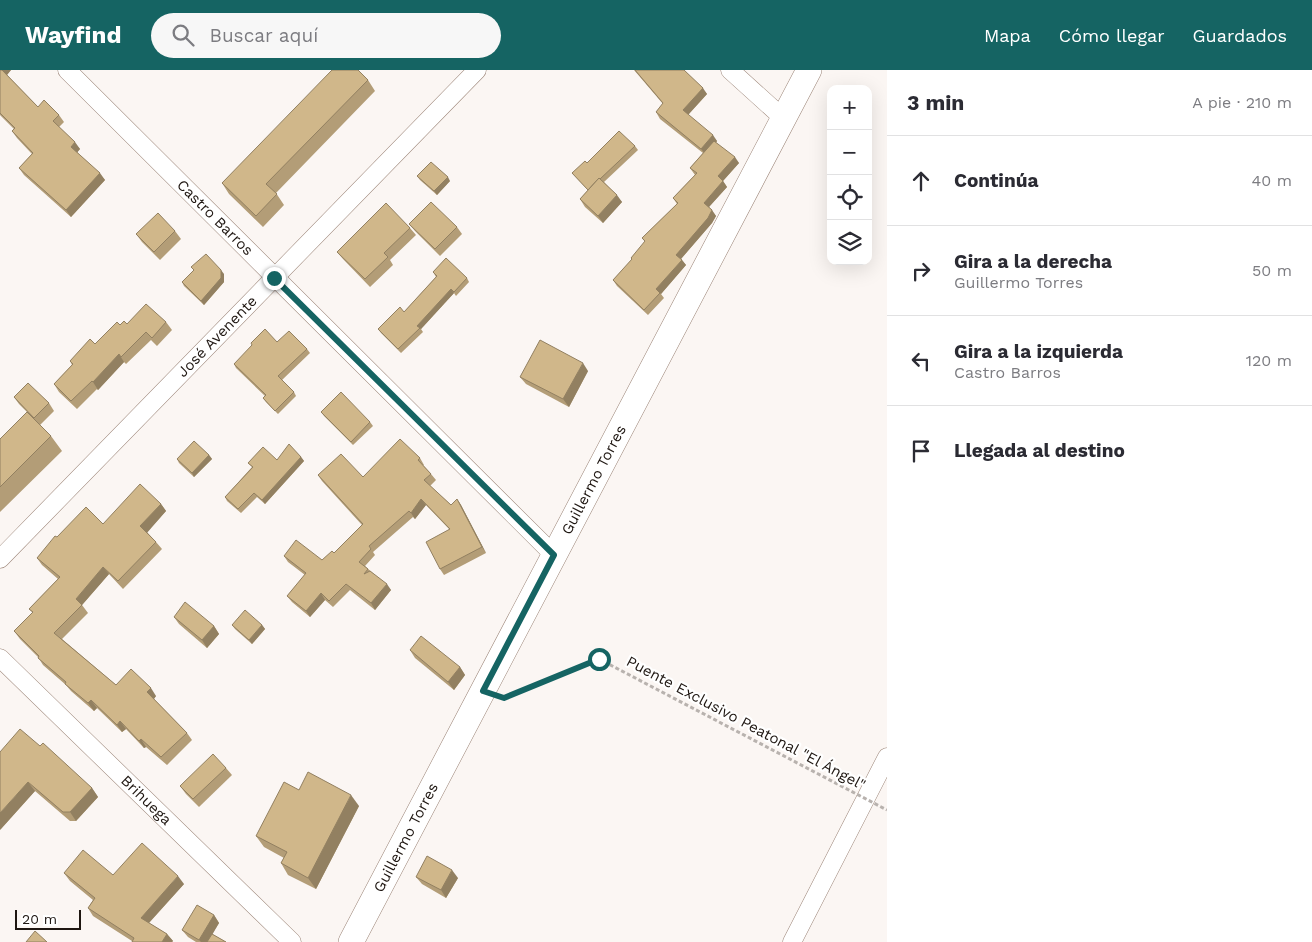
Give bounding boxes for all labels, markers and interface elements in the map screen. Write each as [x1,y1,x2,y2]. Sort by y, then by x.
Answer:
search box [151,13,501,58]
text: Wayfind [25,21,121,49]
icon: search [169,21,197,49]
text: Buscar aquí [209,24,318,47]
text: Mapa [984,25,1031,46]
text: Cómo llegar [1059,25,1165,46]
text: Guardados [1193,25,1287,46]
map controls [827,85,872,265]
button: + [827,85,872,130]
text: 3 min [907,90,964,115]
text: A pie · 210 m [1192,93,1292,112]
button: − [827,130,872,175]
icon: ahead [907,167,935,195]
text: Continúa [954,169,1038,192]
text: 40 m [1252,171,1292,190]
button: locate [827,175,872,220]
street label: Castro Barros [173,176,257,259]
button: layers [827,220,872,265]
text: Gira a la derecha [954,250,1112,273]
icon: right [907,257,935,285]
text: 50 m [1252,261,1292,280]
route end [263,267,286,290]
text: Guillermo Torres [954,273,1083,292]
street label: José Avenente [174,292,261,381]
text: Gira a la izquierda [954,340,1123,363]
icon: left [907,347,935,375]
text: 120 m [1246,351,1292,370]
text: Castro Barros [954,363,1061,382]
street label: Guillermo Torres [558,422,630,538]
icon: arrive [907,437,935,465]
text: Llegada al destino [954,439,1125,462]
route start [588,648,611,671]
street label: Puente Exclusivo Peatonal "El Ángel" [623,652,869,794]
street label: Brihuega [117,772,176,829]
street label: Guillermo Torres [370,780,442,895]
scale bar [15,907,81,930]
text: 20 m [22,911,57,927]

